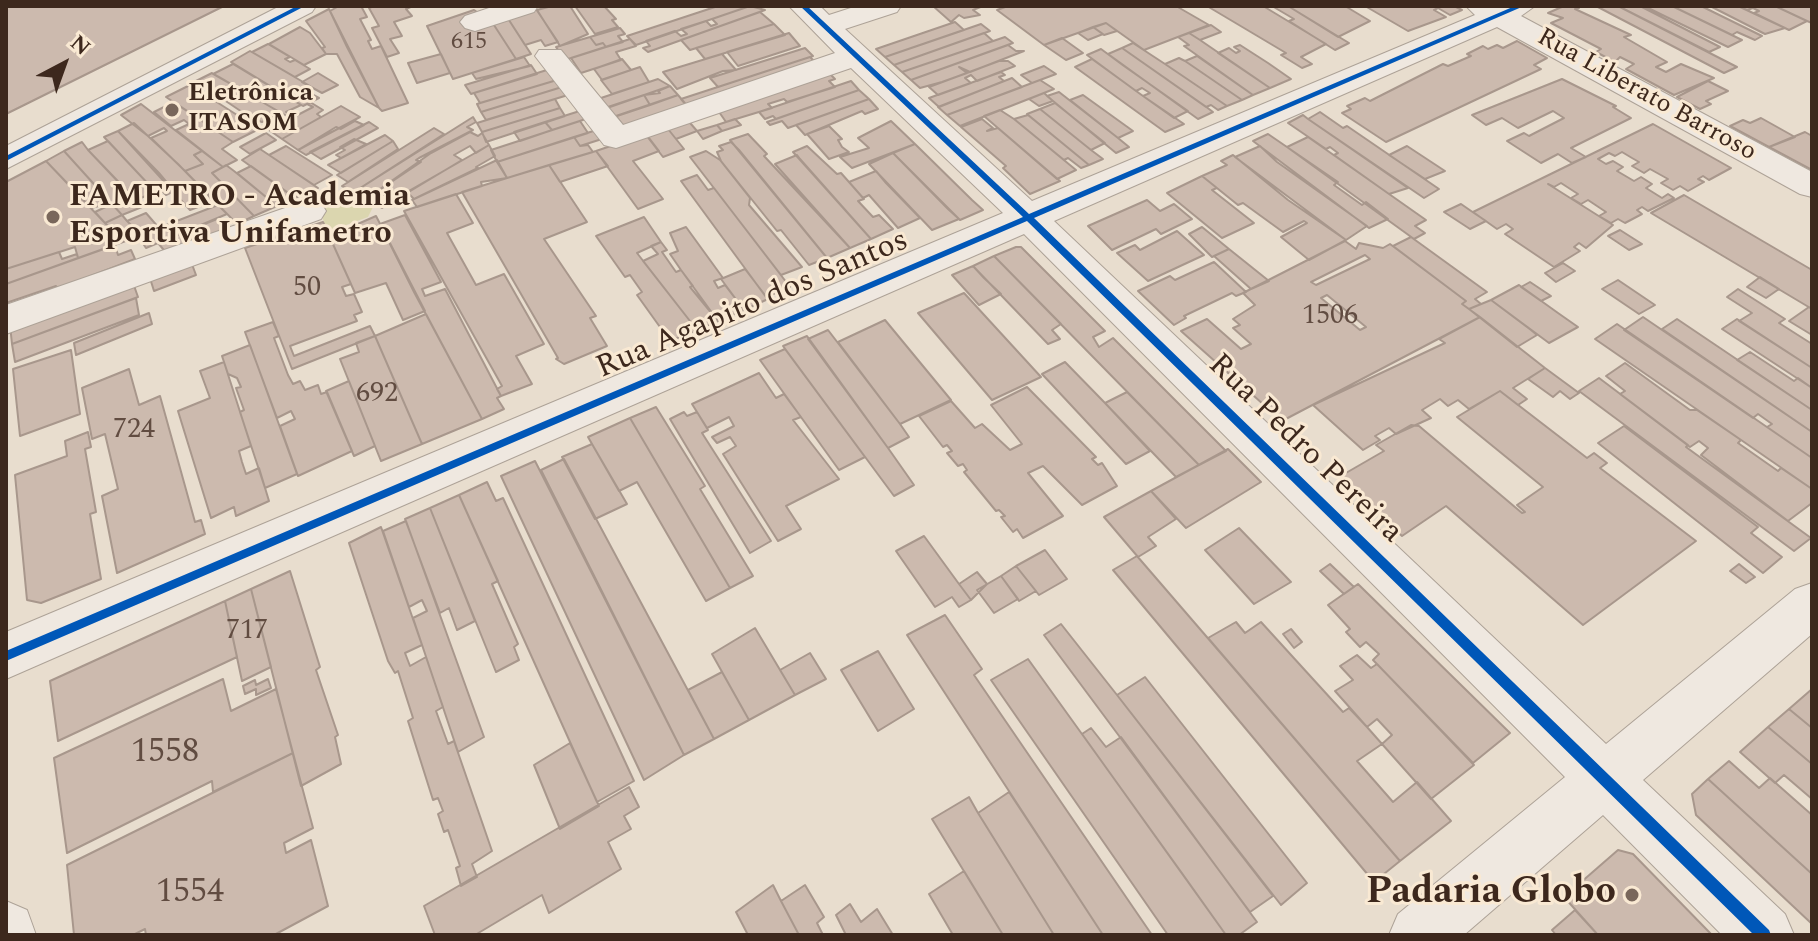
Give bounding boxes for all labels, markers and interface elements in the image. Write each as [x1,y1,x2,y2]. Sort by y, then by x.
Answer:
street label: Rua Liberato Barroso [1531,23,1761,169]
north arrow [24,24,104,104]
text: N [62,27,98,64]
house number: 615 [451,29,487,57]
place label: Eletrônica ITASOM [188,79,313,140]
marker: Eletrônica ITASOM [163,101,181,119]
place label: FAMETRO - Academia Esportiva Unifametro [69,180,410,255]
marker: FAMETRO - Academia Esportiva Unifametro [44,208,62,226]
street label: Rua Agapito dos Santos [591,223,915,389]
house number: 50 [293,273,321,307]
house number: 1506 [1302,301,1358,335]
street label: Rua Pedro Pereira [1199,347,1409,553]
house number: 692 [356,379,398,413]
house number: 724 [113,415,155,449]
house number: 717 [226,616,268,650]
house number: 1558 [131,734,199,774]
place label: Padaria Globo [1366,872,1616,918]
house number: 1554 [156,874,224,914]
marker: Padaria Globo [1623,886,1641,904]

